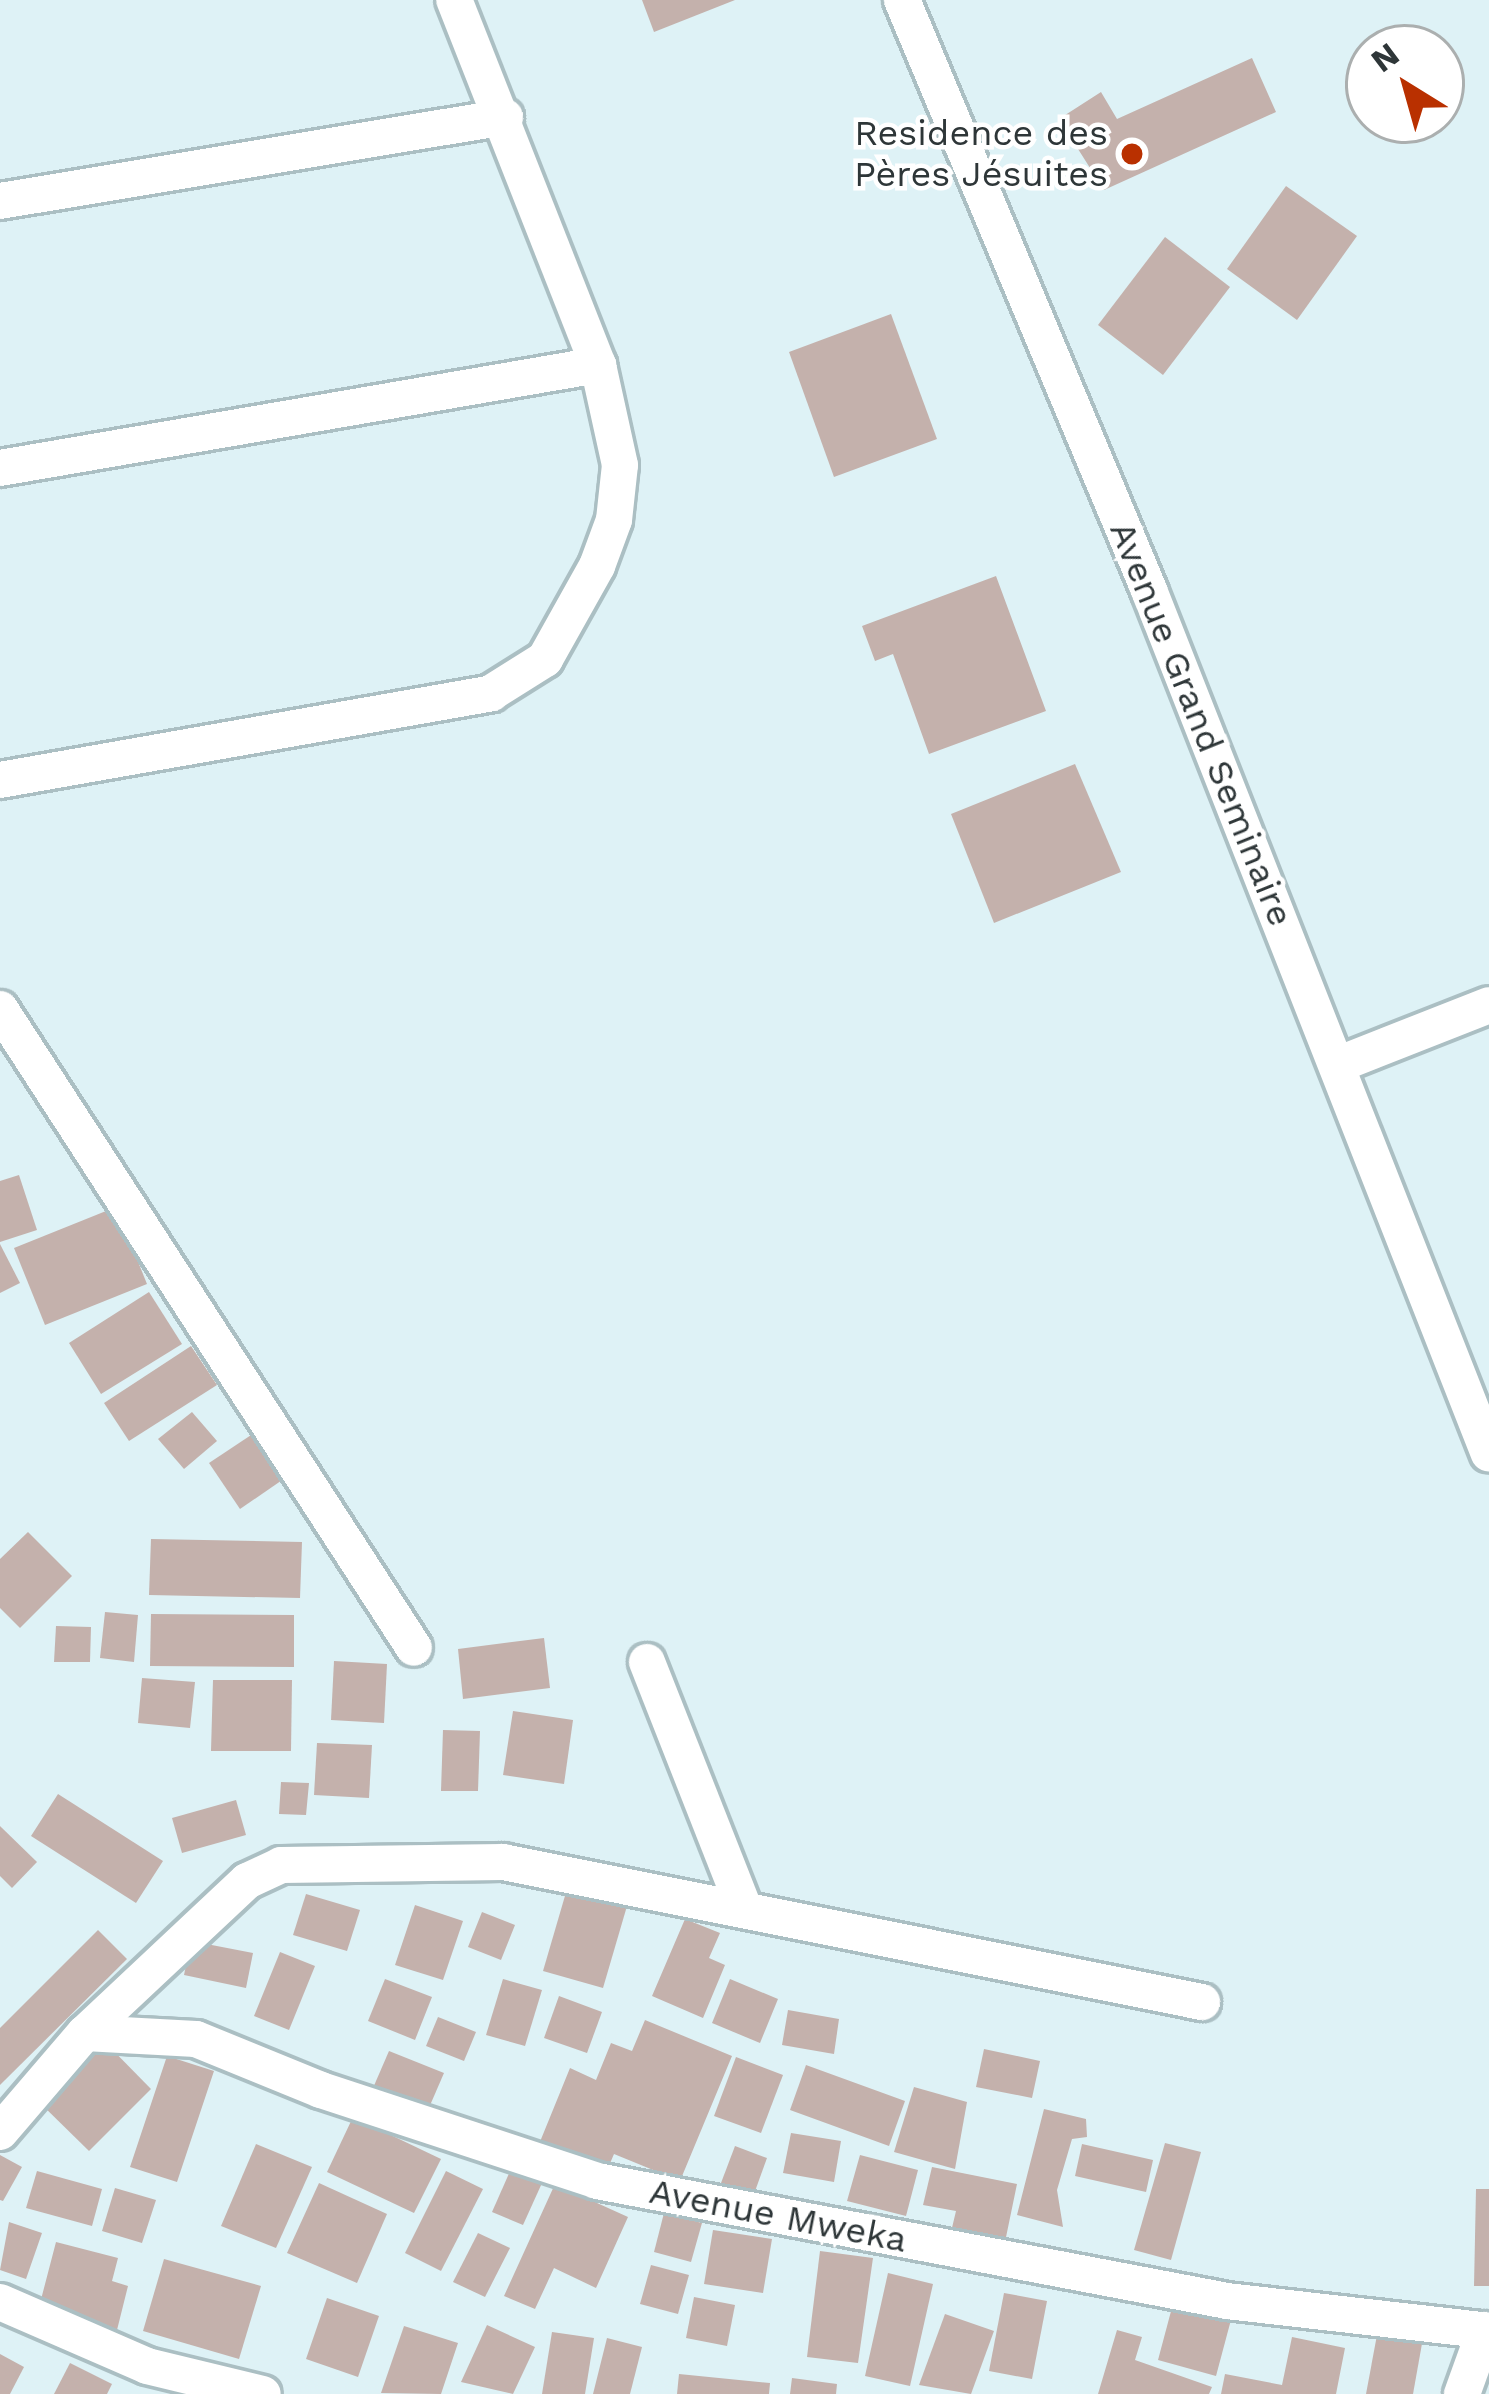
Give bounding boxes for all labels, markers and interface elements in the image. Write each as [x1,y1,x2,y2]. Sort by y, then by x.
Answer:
north arrow [1345,24,1465,144]
text: N [1363,34,1406,80]
place label: Residence des Pères Jésuites [853,111,1108,196]
marker: Residence des Pères Jésuites [1119,141,1145,167]
street label: Avenue Grand Seminaire [1100,516,1302,932]
street label: Avenue Mweka [646,2170,910,2262]

